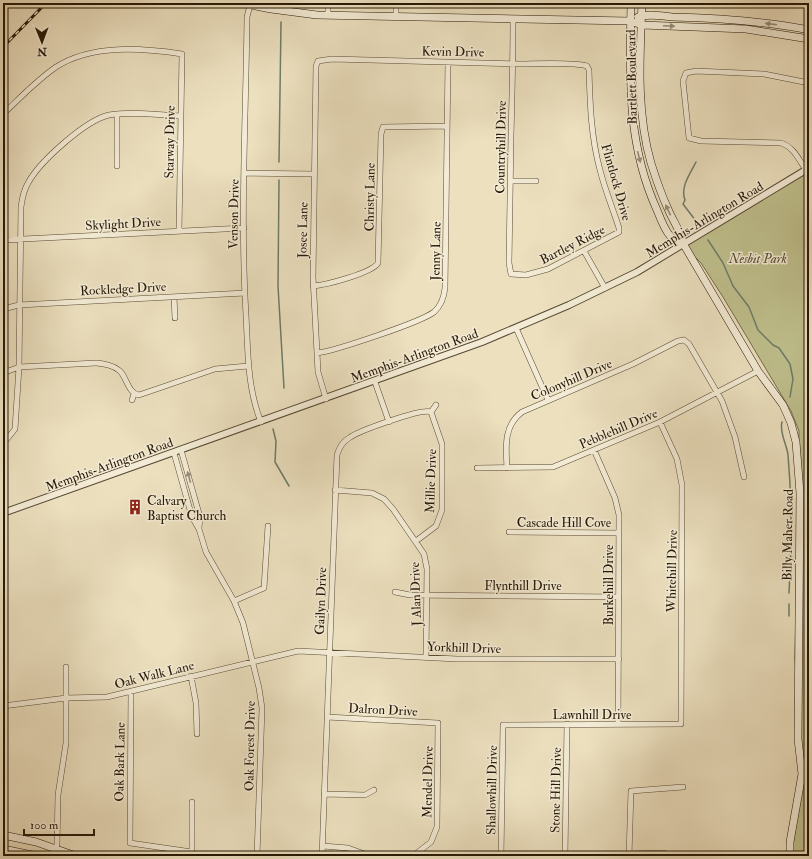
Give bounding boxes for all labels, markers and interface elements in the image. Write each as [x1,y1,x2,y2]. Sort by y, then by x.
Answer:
one-way arrow [765,21,777,27]
north arrow [22,22,62,62]
one-way arrow [663,23,676,29]
street label: Bartlett Boulevard [623,29,641,125]
street label: Kevin Drive [422,43,485,61]
text: N [36,45,48,58]
street label: Countryhill Drive [492,100,511,194]
street label: Starway Drive [161,105,180,179]
street label: Flintlock Drive [597,142,635,223]
one-way arrow [636,151,642,164]
street label: Christy Lane [361,162,380,232]
street label: Venson Drive [225,178,243,249]
street label: Memphis-Arlington Road [643,178,767,262]
street label: Josee Lane [294,201,311,259]
one-way arrow [665,204,671,215]
street label: Skylight Drive [85,214,162,235]
street label: Jenny Lane [427,221,446,282]
street label: Bartley Ridge [537,221,609,269]
park label: Nesbit Park [728,251,787,267]
street label: Rockledge Drive [80,279,167,299]
street label: Memphis-Arlington Road [348,325,481,387]
street label: Colonyhill Drive [528,355,615,405]
street label: Pebblehill Drive [577,405,660,453]
street label: Memphis-Arlington Road [43,434,176,496]
street label: Millie Drive [422,448,440,513]
one-way arrow [186,471,192,483]
street label: Billy Maher Road [779,488,798,581]
place label: Calvary Baptist Church [147,493,227,525]
building icon: Calvary Baptist Church [126,498,144,516]
street label: Cascade Hill Cove [517,515,612,531]
street label: Whitehill Drive [663,529,681,613]
street label: Burkehill Drive [601,544,617,625]
street label: J Alan Drive [407,561,425,627]
street label: Gailyn Drive [312,566,331,635]
street label: Flynthill Drive [484,578,562,595]
street label: Yorkhill Drive [427,639,502,657]
street label: Oak Walk Lane [113,657,196,693]
street label: Oak Forest Drive [241,700,259,791]
street label: Dalron Drive [348,700,419,720]
street label: Lawnhill Drive [553,707,632,723]
street label: Oak Bark Lane [111,722,129,802]
street label: Mendel Drive [419,745,437,818]
street label: Shallowhill Drive [483,745,501,835]
street label: Stone Hill Drive [547,746,565,833]
scale bar [24,811,94,837]
text: 100 m [30,818,59,833]

